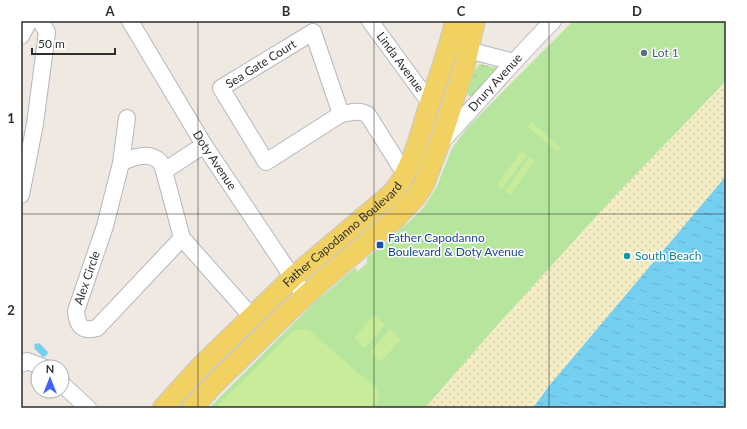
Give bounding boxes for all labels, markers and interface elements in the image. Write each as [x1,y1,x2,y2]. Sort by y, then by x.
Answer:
text: A [104,3,115,19]
text: B [282,3,291,19]
text: C [457,3,466,19]
text: D [632,3,642,19]
street label: Linda Avenue [374,29,428,95]
scale bar [32,30,115,56]
text: 50 m [38,36,65,51]
street label: Sea Gate Court [223,36,299,91]
place label: Lot 1 [652,45,679,60]
marker: Lot 1 [639,48,649,58]
street label: Drury Avenue [465,50,525,114]
text: 1 [7,110,15,126]
street label: Doty Avenue [190,127,240,193]
street label: Father Capodanno Boulevard [279,179,405,290]
place label: Father Capodanno Boulevard & Doty Avenue [388,230,524,259]
marker: Father Capodanno Boulevard & Doty Avenue [375,240,385,250]
place label: South Beach [635,248,701,263]
street label: Alex Circle [71,249,103,307]
marker: South Beach [622,251,632,261]
text: 2 [7,302,15,318]
north arrow [30,359,70,399]
text: N [46,362,54,375]

